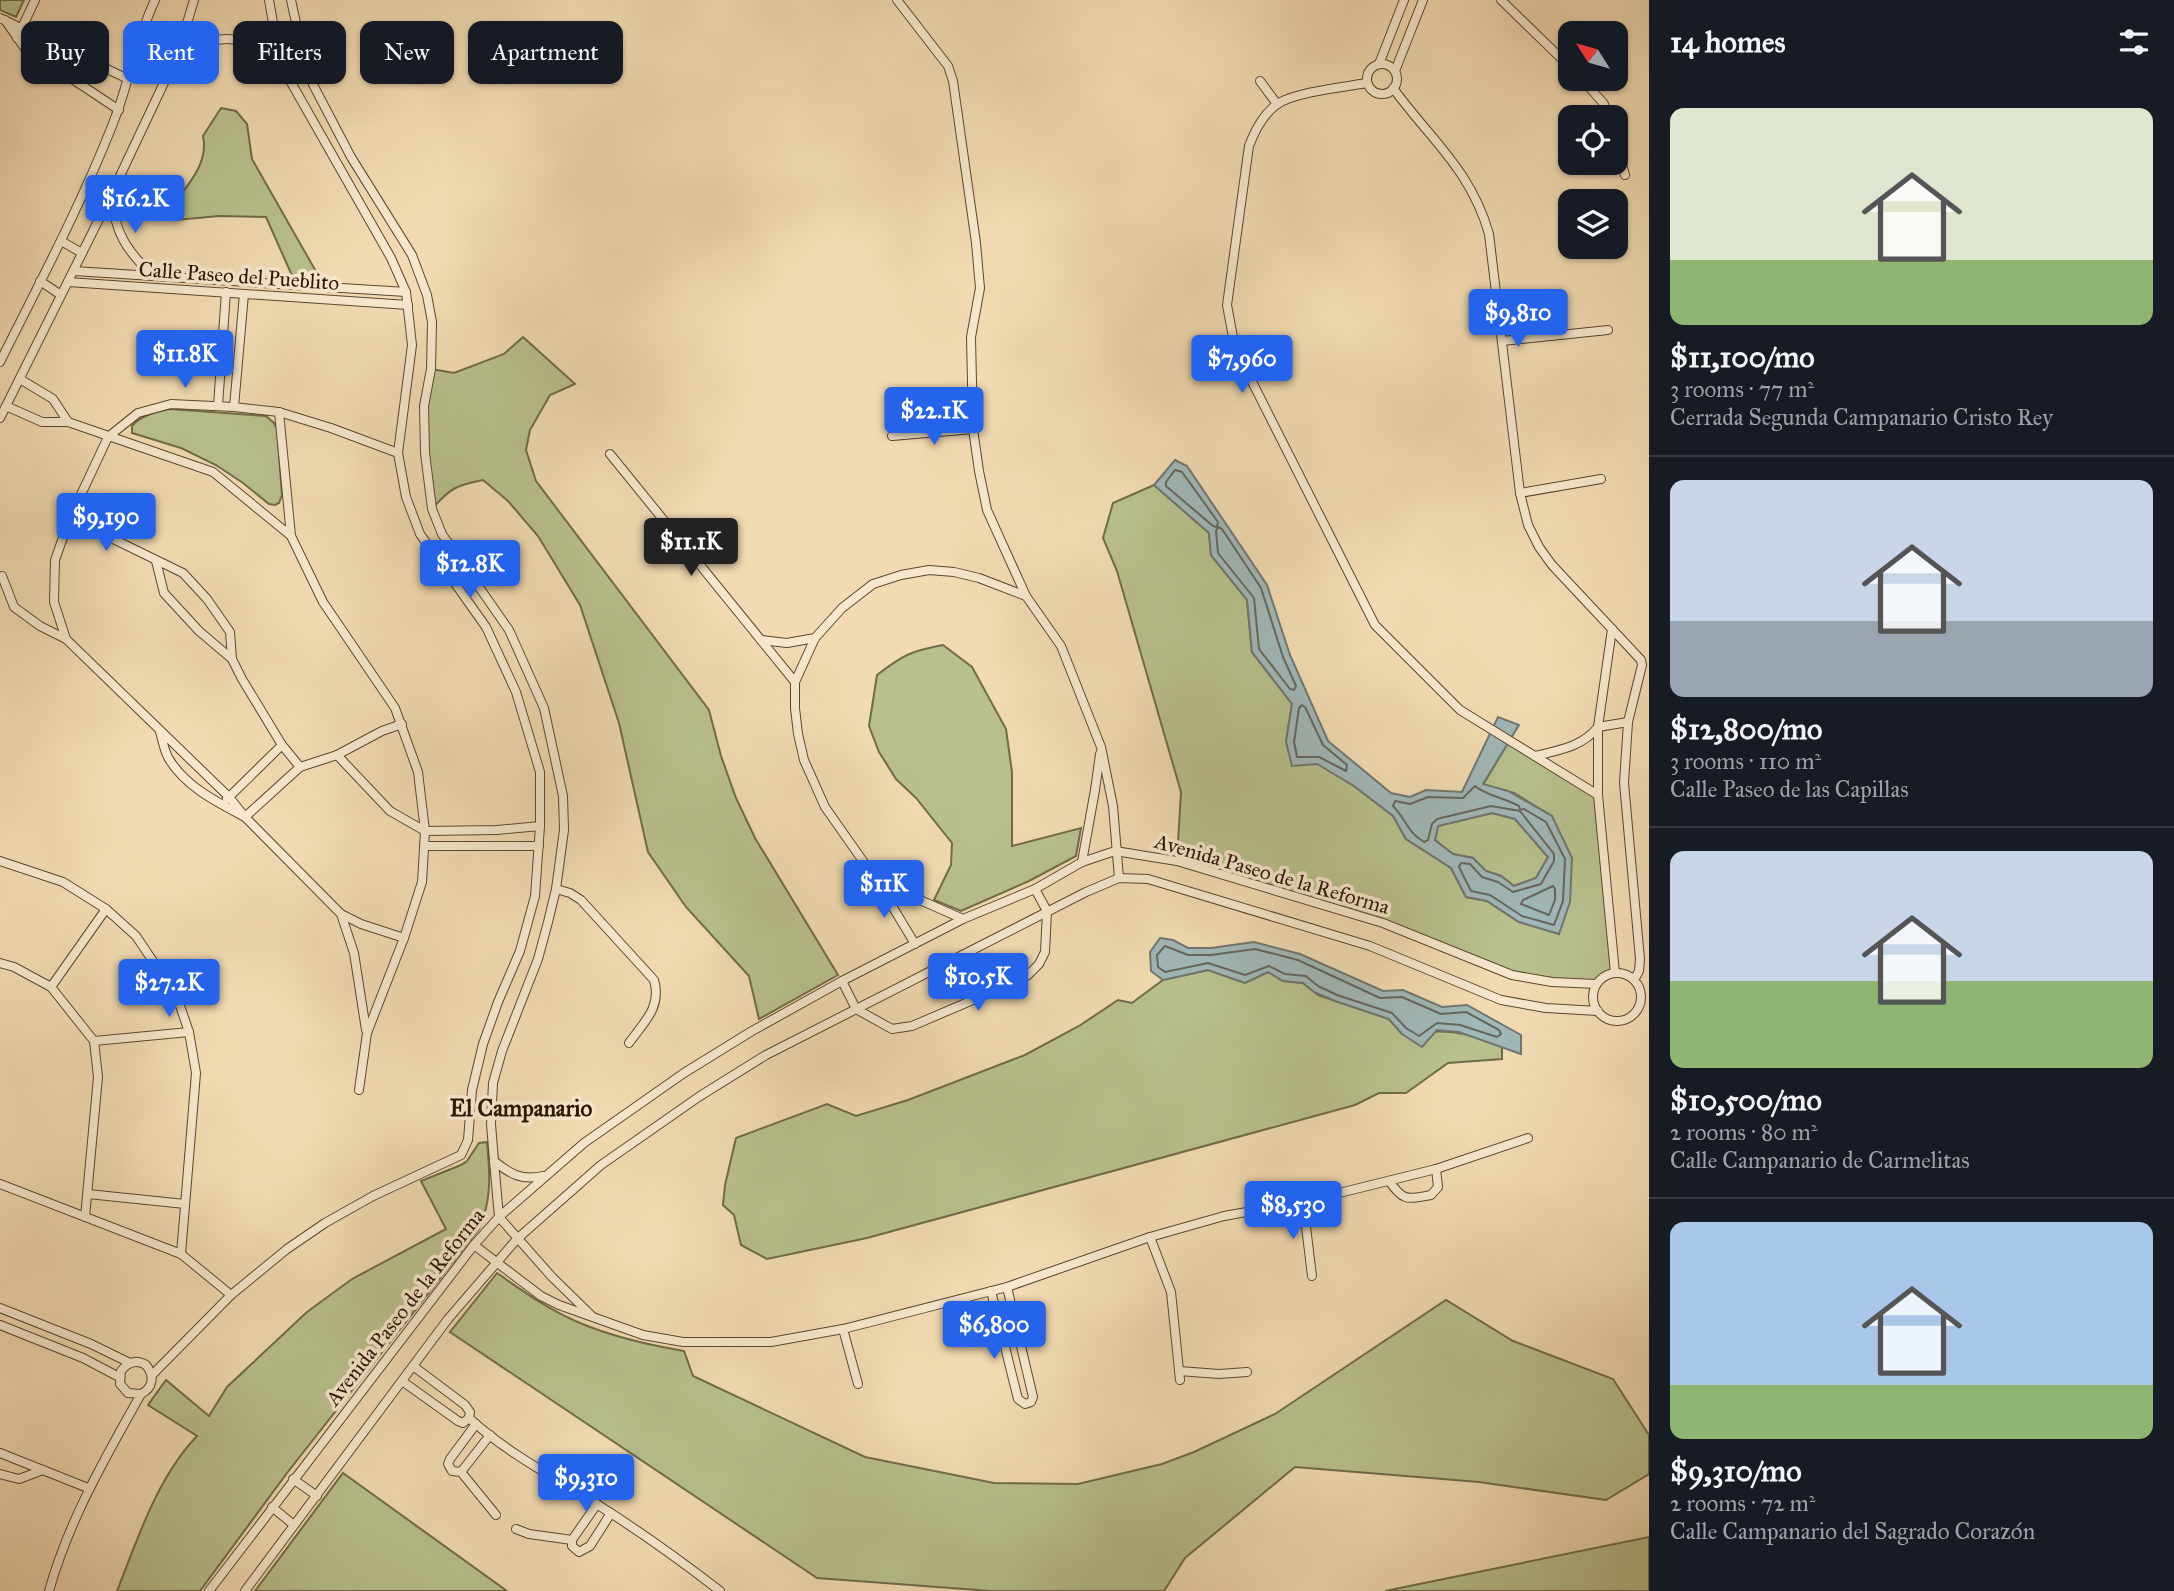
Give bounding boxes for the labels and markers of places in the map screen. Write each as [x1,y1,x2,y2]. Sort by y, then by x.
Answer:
pin: $16.2K [78,176,192,235]
pin: $9,810 [1461,290,1575,349]
pin: $11.8K [128,330,242,390]
pin: $7,960 [1185,336,1299,395]
pin: $22.1K [877,388,991,447]
pin: $9,190 [49,494,163,553]
pin: $11.1K [634,518,748,578]
pin: $12.8K [413,540,527,600]
pin: $11K [843,860,925,920]
pin: $10.5K [921,954,1035,1013]
pin: $27.2K [112,960,226,1019]
pin: $8,530 [1236,1182,1350,1241]
pin: $6,800 [937,1302,1051,1361]
pin: $9,310 [529,1454,643,1514]

